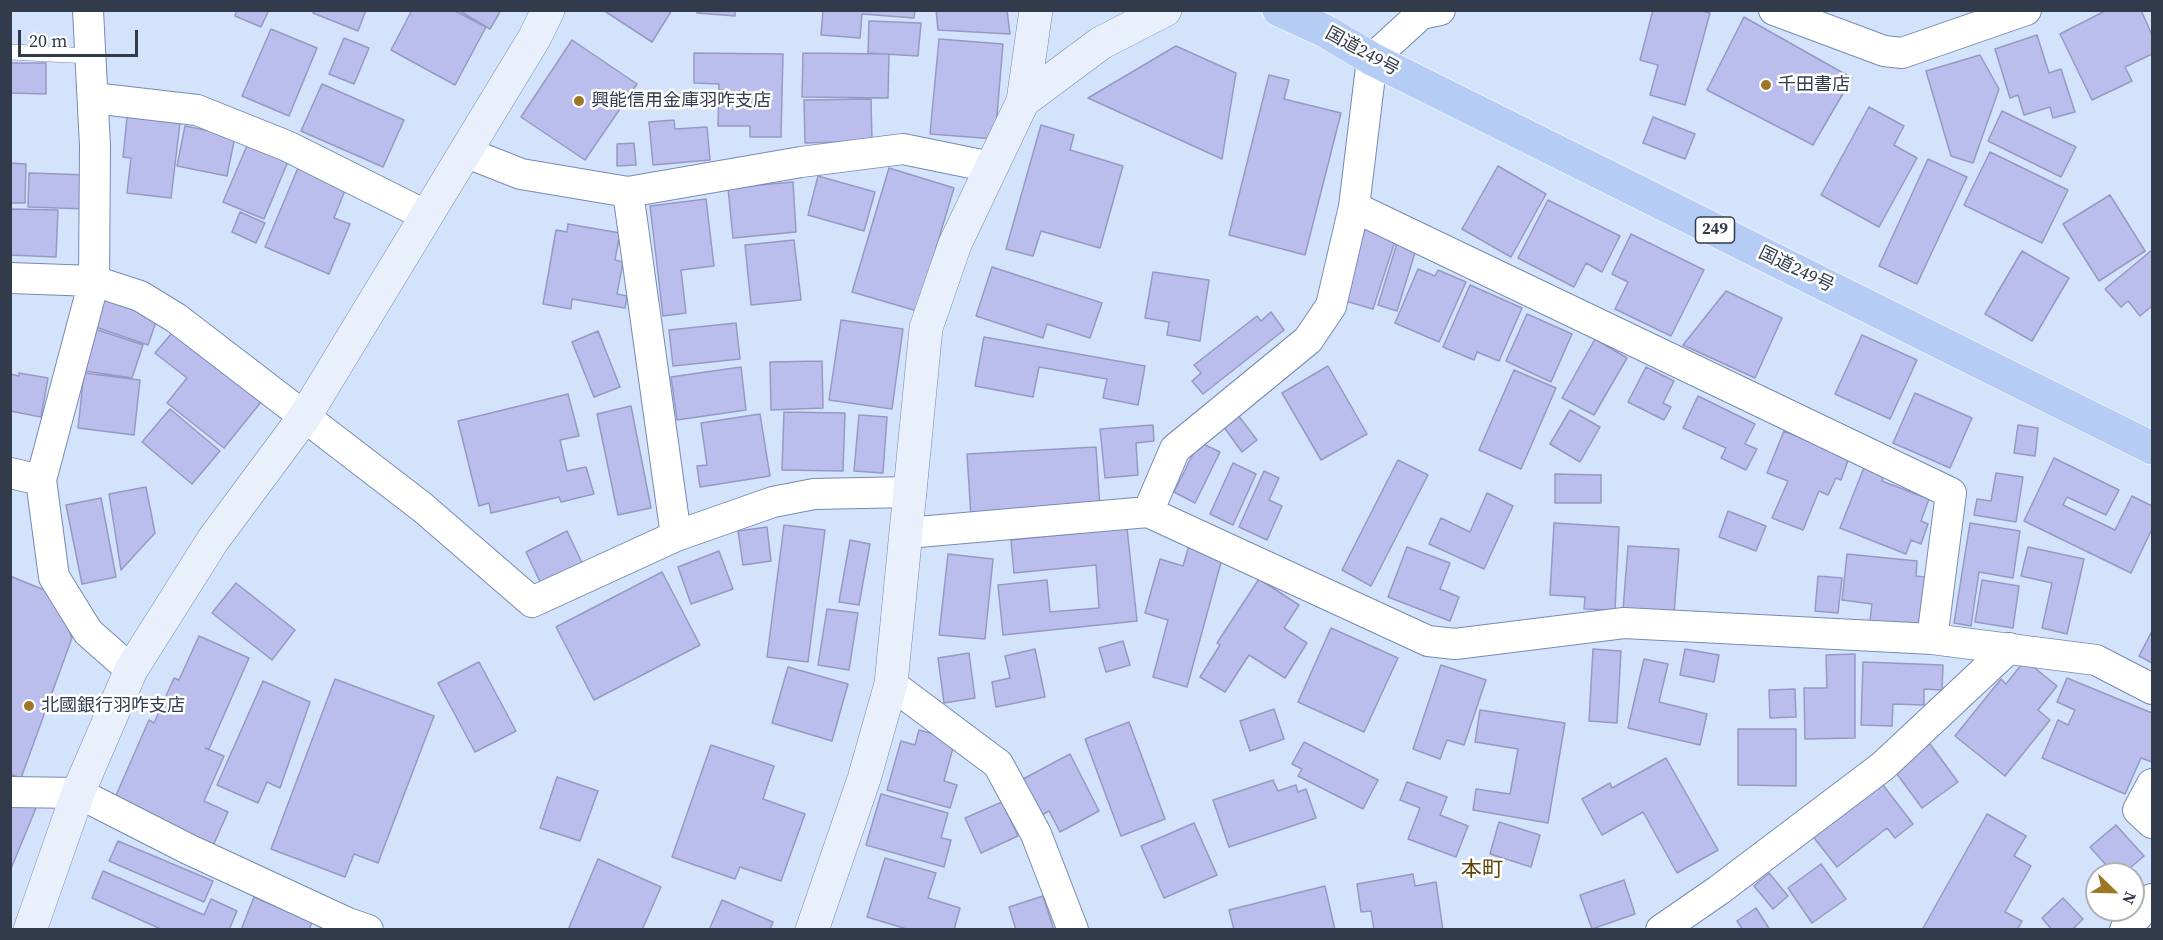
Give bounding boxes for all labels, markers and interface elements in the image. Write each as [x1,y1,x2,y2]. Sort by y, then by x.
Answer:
scale bar [21,18,141,56]
street label: 国道249号 [1321,23,1403,81]
text: 20 m [29,28,67,53]
place label: 千田書店 [1778,74,1850,96]
marker: 千田書店 [1759,78,1773,92]
place label: 興能信用金庫羽咋支店 [591,90,771,112]
marker: 興能信用金庫羽咋支店 [572,94,586,108]
road number: 249 [1696,217,1734,243]
street label: 国道249号 [1755,243,1837,297]
place label: 北國銀行羽咋支店 [41,695,185,717]
marker: 北國銀行羽咋支店 [22,699,36,713]
district label: 本町 [1461,858,1503,884]
north arrow [2085,862,2145,922]
text: N [2117,889,2142,908]

